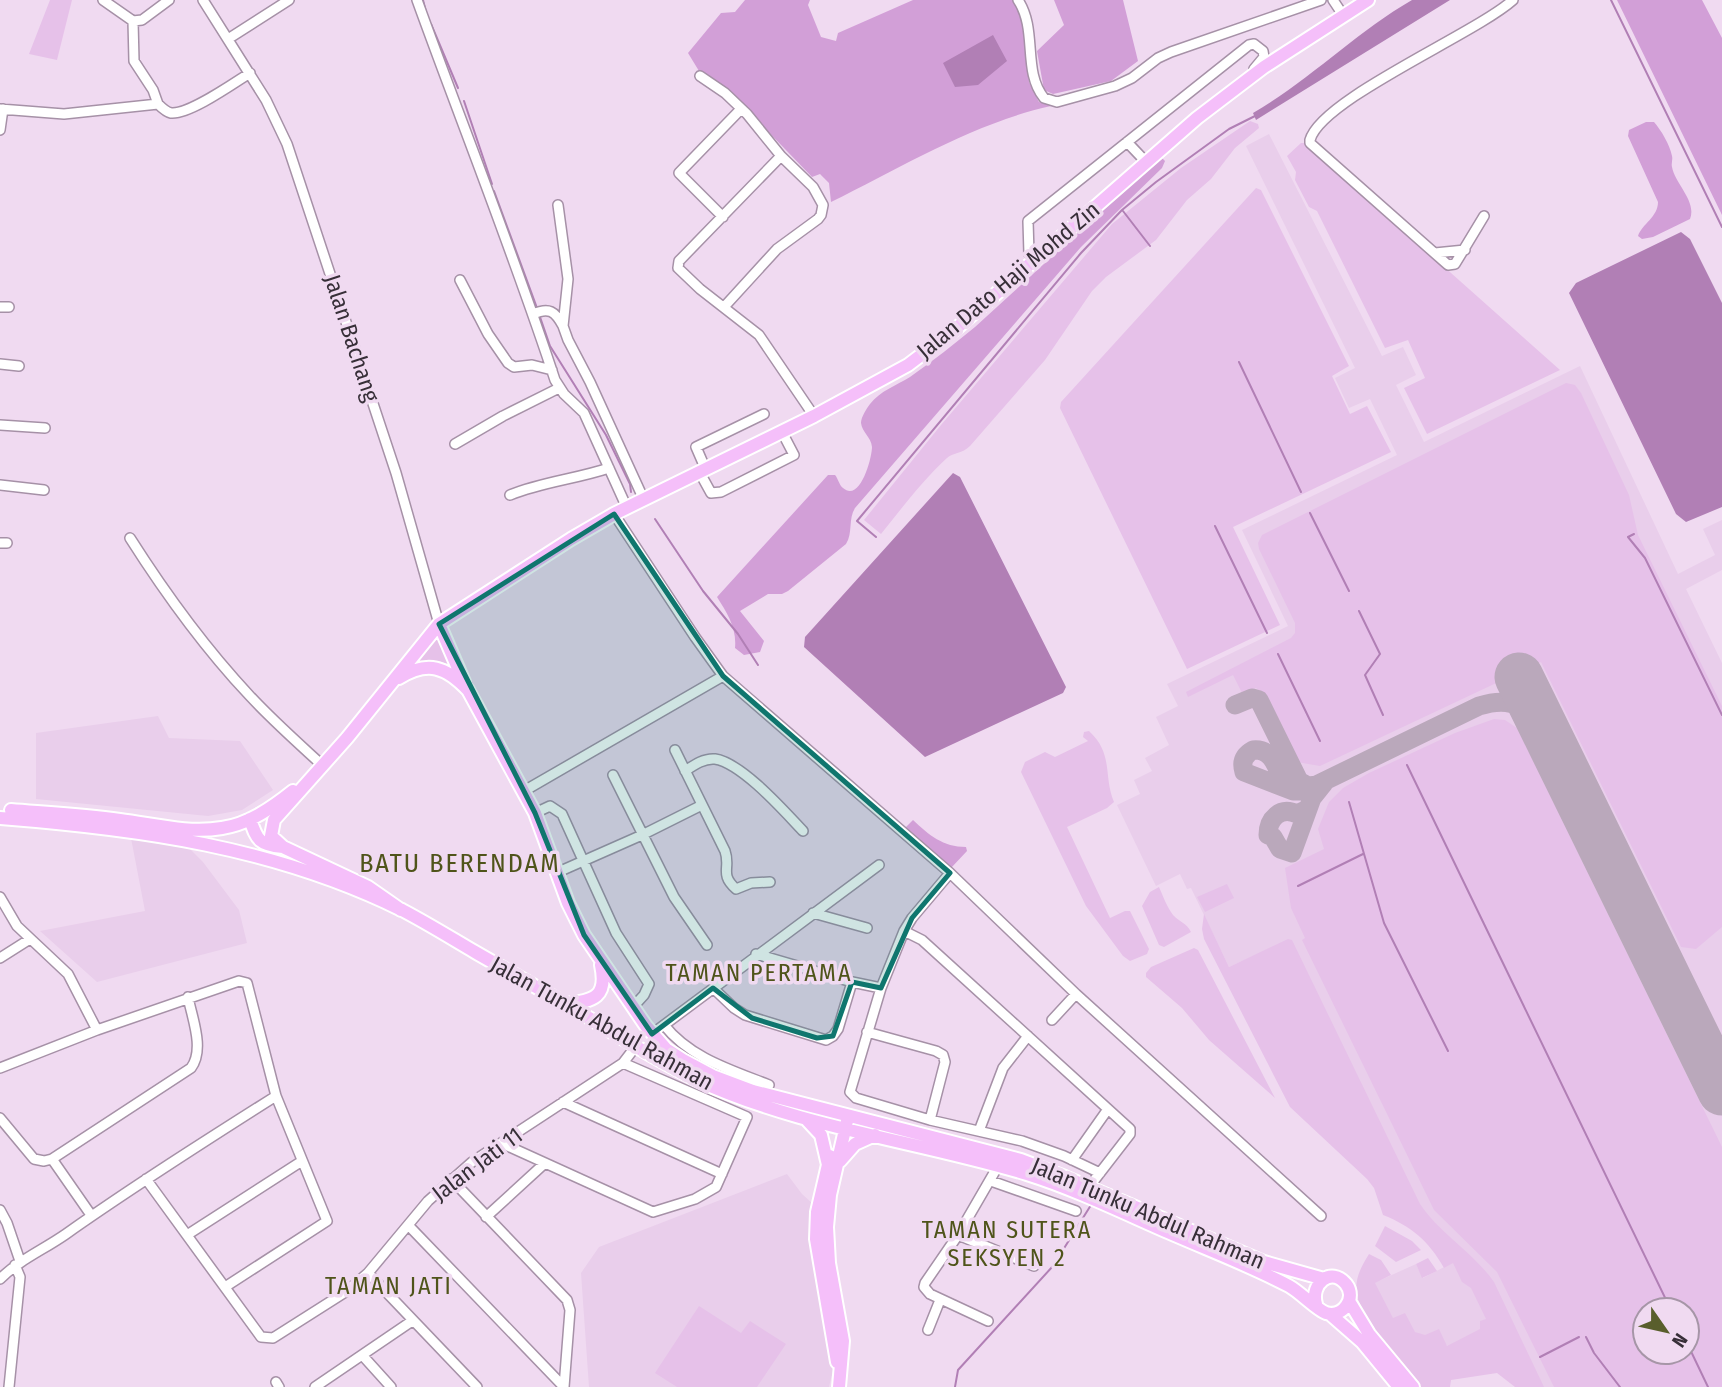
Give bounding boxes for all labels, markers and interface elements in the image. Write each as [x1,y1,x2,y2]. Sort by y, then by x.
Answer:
street label: Jalan Dato Haji Mohd Zin [911,195,1105,365]
street label: Jalan Bachang [318,271,386,405]
district label: BATU BERENDAM [359,848,561,879]
street label: Jalan Tunku Abdul Rahman [485,950,719,1096]
district label: TAMAN PERTAMA [665,959,853,987]
street label: Jalan Jati 11 [426,1121,528,1207]
street label: Jalan Tunku Abdul Rahman [1027,1151,1269,1275]
district label: TAMAN SUTERA SEKSYEN 2 [922,1216,1092,1272]
district label: TAMAN JATI [325,1272,453,1300]
north arrow [1631,1296,1701,1366]
text: N [1667,1329,1692,1351]

